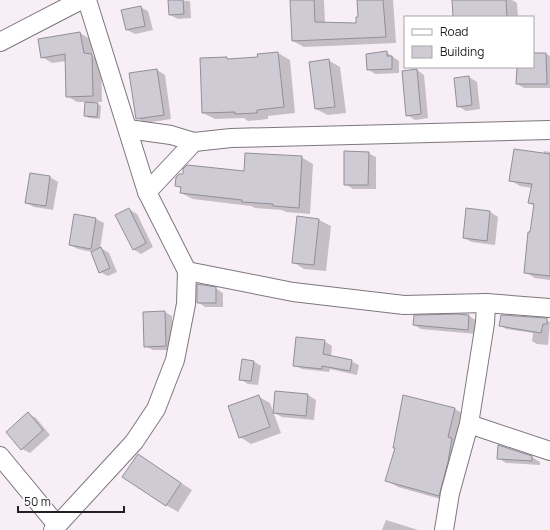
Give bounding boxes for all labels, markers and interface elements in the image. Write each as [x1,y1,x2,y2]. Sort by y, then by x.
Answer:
legend [404,16,534,68]
text: Road [440,23,468,40]
text: Building [440,43,484,60]
scale bar [18,488,124,514]
text: 50 m [24,493,51,510]

